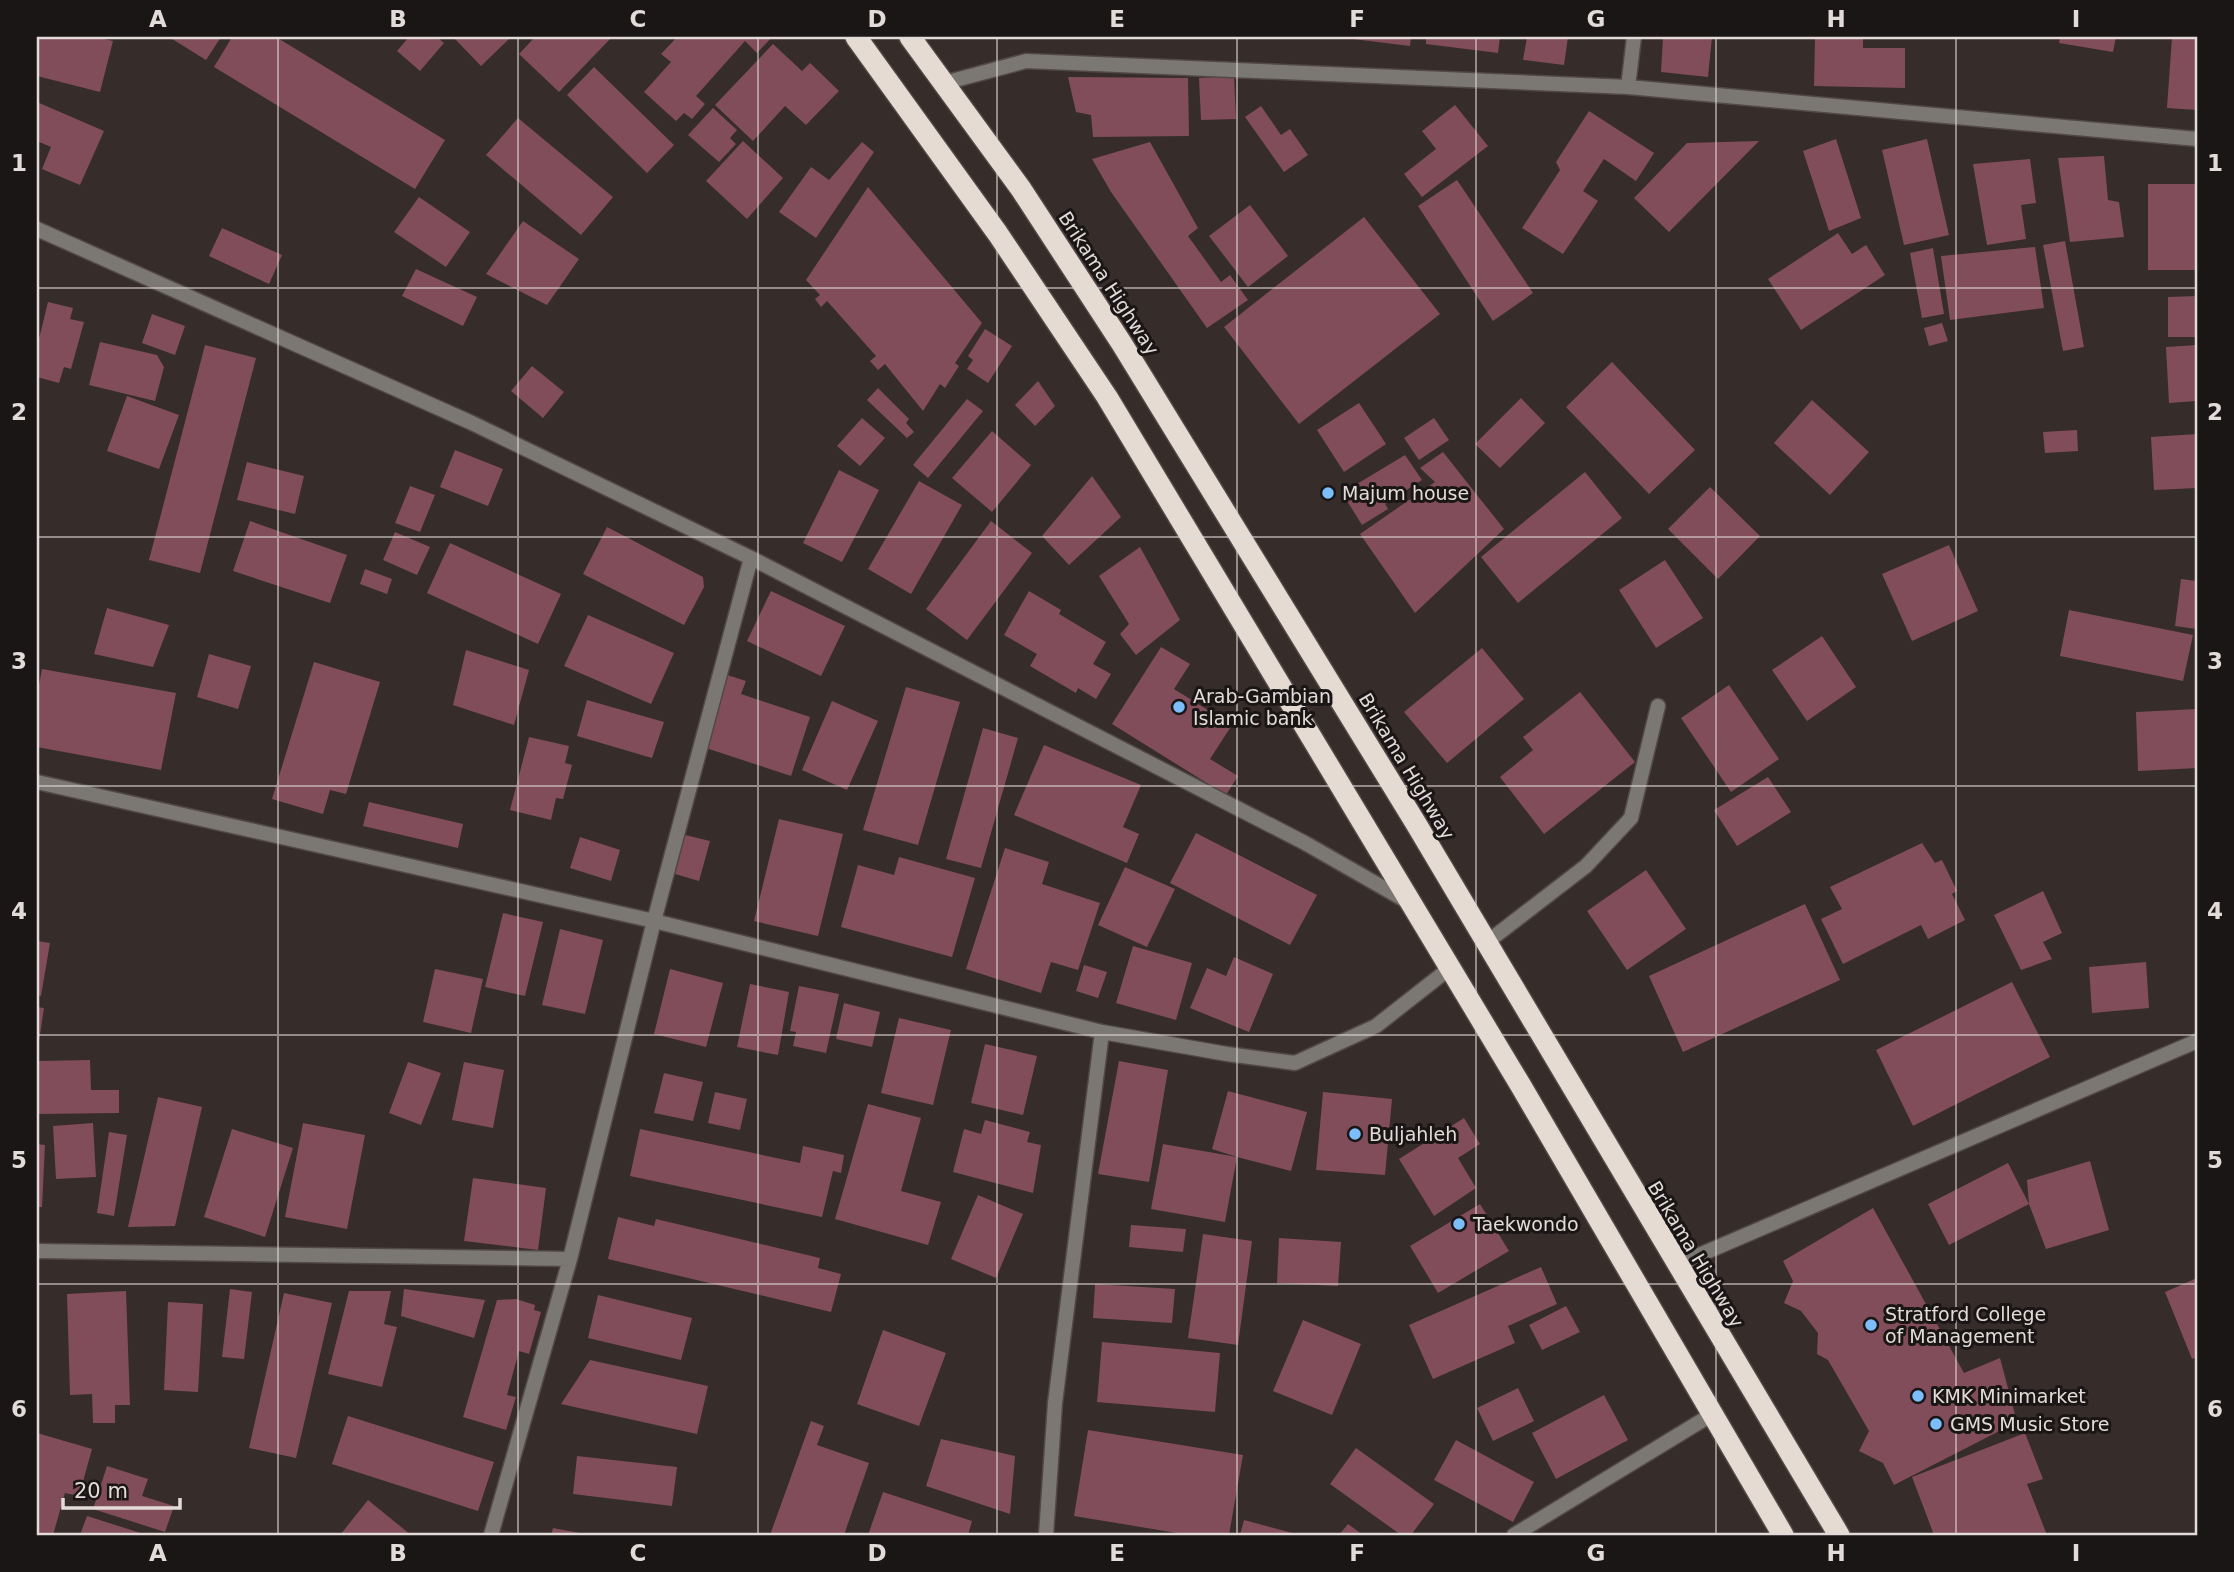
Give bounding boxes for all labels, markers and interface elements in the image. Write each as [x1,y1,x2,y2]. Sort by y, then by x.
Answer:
text: A [149,6,167,32]
text: B [389,6,407,32]
text: C [630,6,646,32]
text: D [867,6,887,32]
text: E [1109,6,1125,32]
text: F [1349,6,1365,32]
text: G [1587,6,1605,32]
text: H [1826,6,1846,32]
text: I [2072,6,2080,32]
text: 1 [11,150,27,176]
text: 1 [2207,150,2223,176]
street label: Brikama Highway [1054,207,1164,359]
text: 2 [11,399,27,425]
text: 2 [2207,399,2223,425]
place label: Majum house [1342,482,1469,504]
marker: Majum house [1320,485,1336,501]
text: 3 [11,648,27,674]
text: 3 [2207,648,2223,674]
place label: Arab-Gambian Islamic bank [1193,685,1331,729]
street label: Brikama Highway [1355,689,1459,843]
marker: Arab-Gambian Islamic bank [1171,699,1187,715]
text: 4 [11,898,27,924]
text: 4 [2207,898,2223,924]
place label: Buljahleh [1369,1123,1457,1145]
marker: Buljahleh [1347,1126,1363,1142]
text: 5 [11,1147,27,1173]
text: 5 [2207,1147,2223,1173]
street label: Brikama Highway [1644,1177,1748,1331]
place label: Taekwondo [1472,1213,1579,1235]
marker: Taekwondo [1451,1216,1467,1232]
place label: Stratford College of Management [1885,1303,2046,1347]
marker: Stratford College of Management [1863,1317,1879,1333]
place label: KMK Minimarket [1932,1385,2086,1407]
marker: KMK Minimarket [1910,1388,1926,1404]
text: 6 [11,1396,27,1422]
text: 6 [2207,1396,2223,1422]
place label: GMS Music Store [1950,1413,2110,1435]
marker: GMS Music Store [1928,1416,1944,1432]
scale bar [63,1467,180,1511]
text: 20 m [74,1479,128,1503]
text: A [149,1540,167,1566]
text: B [389,1540,407,1566]
text: C [630,1540,646,1566]
text: D [867,1540,887,1566]
text: E [1109,1540,1125,1566]
text: F [1349,1540,1365,1566]
text: G [1587,1540,1605,1566]
text: H [1826,1540,1846,1566]
text: I [2072,1540,2080,1566]

